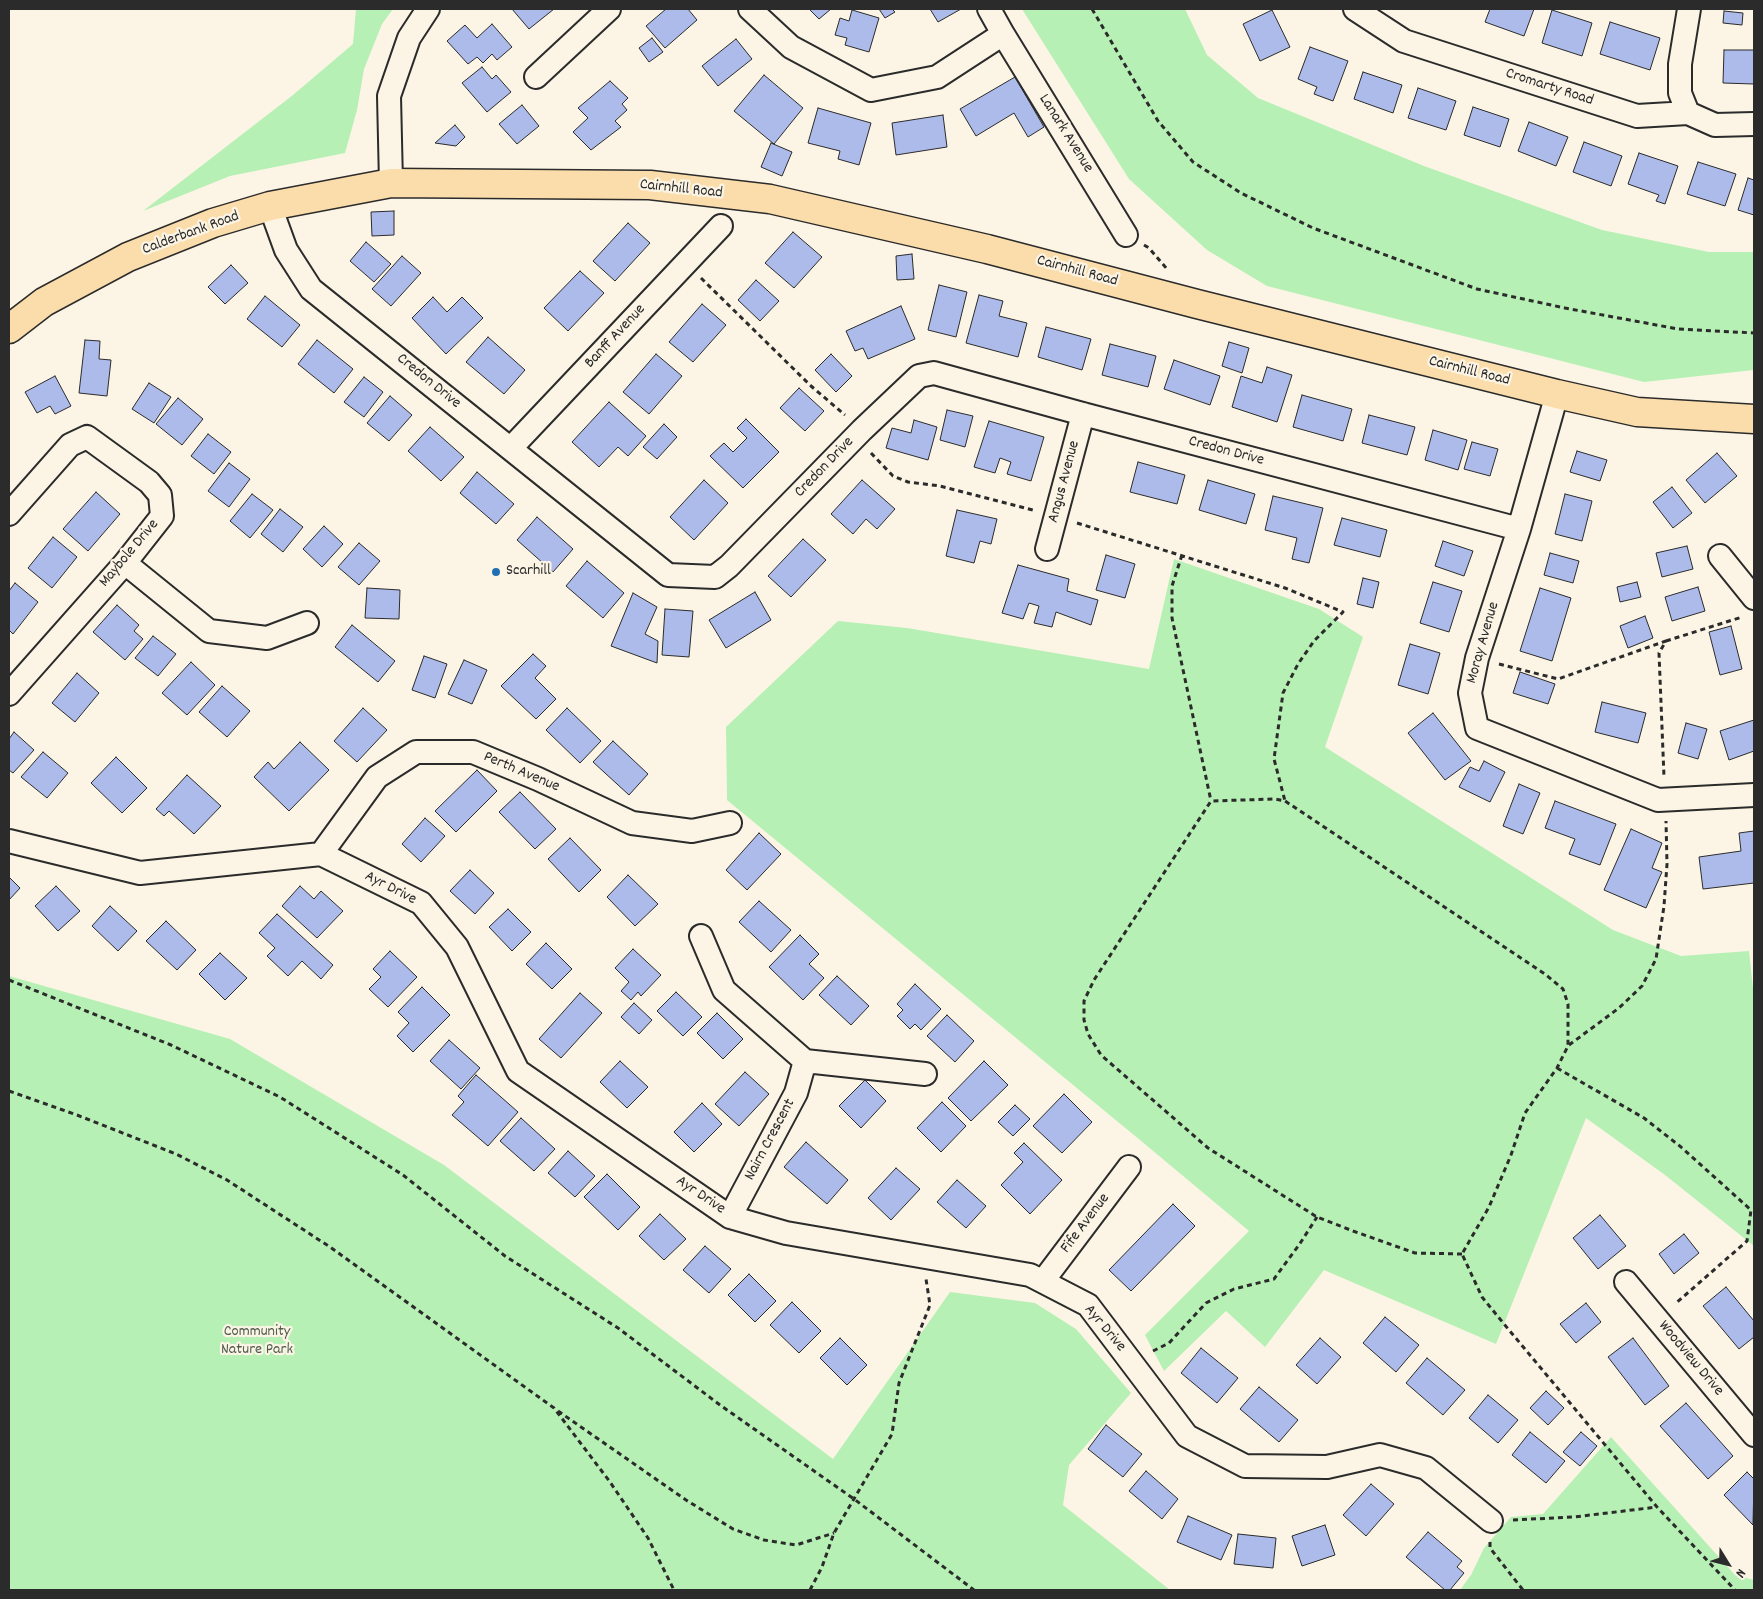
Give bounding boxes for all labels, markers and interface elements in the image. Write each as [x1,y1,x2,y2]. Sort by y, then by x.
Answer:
street label: Cromarty Road [1503,65,1595,111]
street label: Lanark Avenue [1033,91,1097,177]
street label: Cairnhill Road [639,176,723,204]
street label: Calderbank Road [140,208,242,260]
street label: Cairnhill Road [1034,252,1120,292]
street label: Banff Avenue [581,301,651,373]
street label: Credon Drive [392,350,464,414]
street label: Cairnhill Road [1426,353,1512,391]
street label: Credon Drive [791,433,859,503]
street label: Credon Drive [1186,433,1266,471]
street label: Angus Avenue [1045,439,1085,525]
street label: Maybole Drive [96,516,164,592]
place label: Scarhill [506,562,551,582]
marker: Scarhill [490,566,502,578]
street label: Moray Avenue [1463,600,1505,686]
street label: Perth Avenue [480,748,562,798]
street label: Ayr Drive [361,868,419,910]
street label: Nairn Crescent [741,1096,801,1184]
street label: Ayr Drive [672,1172,728,1220]
street label: Fife Avenue [1057,1190,1115,1258]
street label: Ayr Drive [1079,1302,1129,1356]
street label: Woodview Drive [1653,1317,1727,1401]
park label: Community Nature Park [221,1323,293,1361]
north arrow [1703,1539,1753,1589]
text: N [1730,1564,1750,1581]

